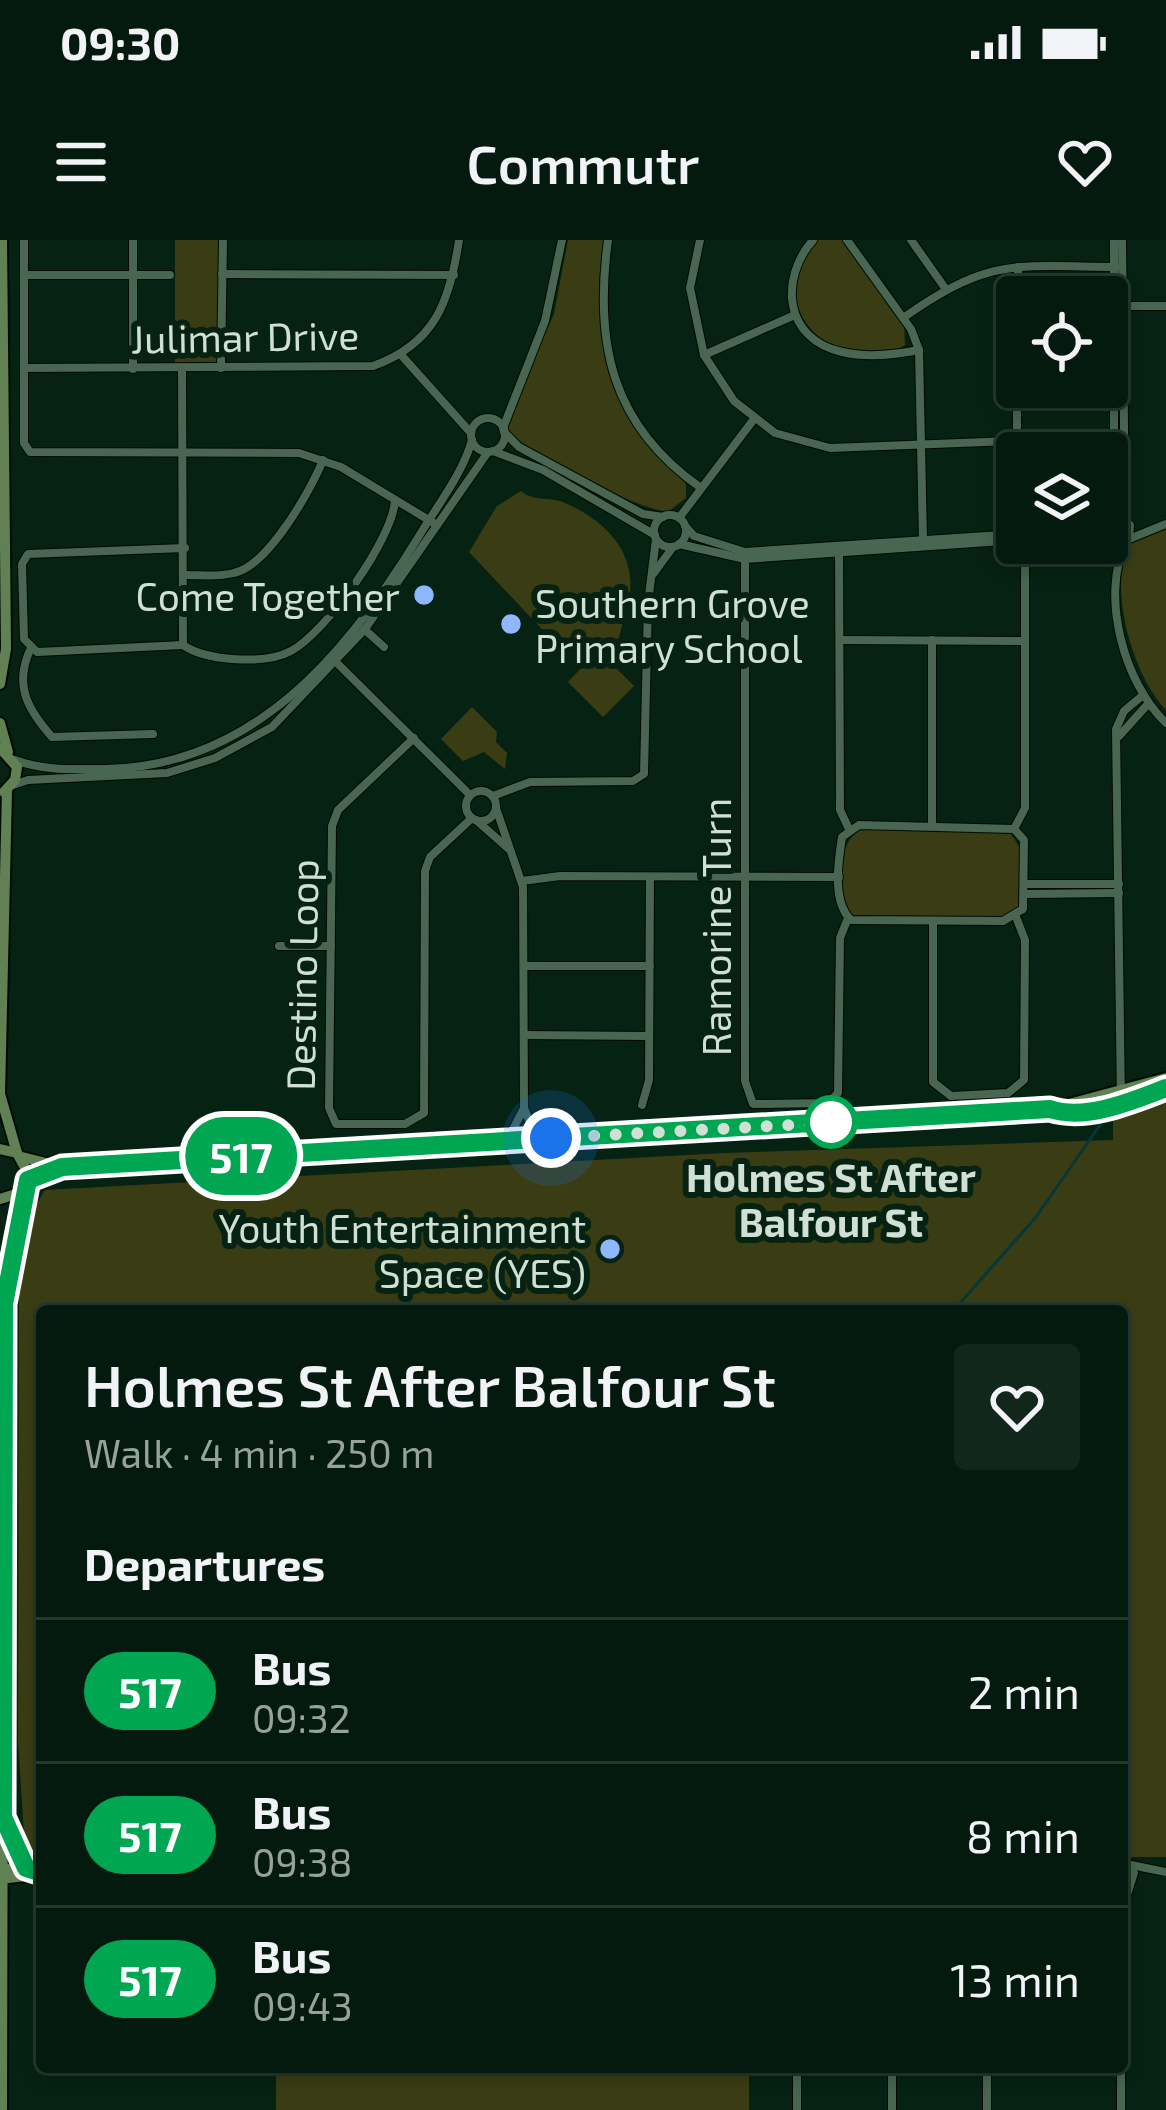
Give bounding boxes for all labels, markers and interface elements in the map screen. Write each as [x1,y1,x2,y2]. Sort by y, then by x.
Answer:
text: 09:30 [60,15,180,69]
icon: menu [48,129,114,195]
icon: heart [1052,129,1118,195]
text: Commutr [467,130,699,195]
map controls [996,276,1128,564]
button: locate [996,276,1128,408]
street label: Julimar Drive [130,311,360,361]
button: layers [996,432,1128,564]
place label: Come Together [136,572,400,619]
place label: Southern Grove Primary School [535,579,810,671]
marker: Come Together [411,582,437,608]
marker: Southern Grove Primary School [498,611,524,637]
street label: Ramorine Turn [692,798,739,1056]
street label: Destino Loop [275,859,327,1091]
marker: Holmes St After Balfour St [806,1097,856,1147]
your location [521,1108,581,1168]
line badge: 517 [172,1117,310,1195]
text: 517 [209,1131,273,1181]
place label: Holmes St After Balfour St [686,1153,976,1245]
place label: Youth Entertainment Space (YES) [219,1204,586,1296]
marker: Youth Entertainment Space (YES) [597,1236,623,1262]
button: heart [954,1344,1080,1470]
text: Holmes St After Balfour St [84,1350,776,1418]
text: Walk · 4 min · 250 m [84,1429,435,1476]
text: Departures [84,1536,325,1590]
text: Bus [252,1640,331,1694]
text: 2 min [968,1664,1080,1718]
text: 517 [118,1666,182,1716]
text: 09:32 [252,1694,351,1741]
text: Bus [252,1784,331,1838]
text: 8 min [966,1808,1080,1862]
text: 517 [118,1810,182,1860]
text: 09:38 [252,1838,352,1885]
text: Bus [252,1928,331,1982]
text: 13 min [950,1952,1080,2006]
text: 517 [118,1954,182,2004]
text: 09:43 [252,1982,353,2029]

